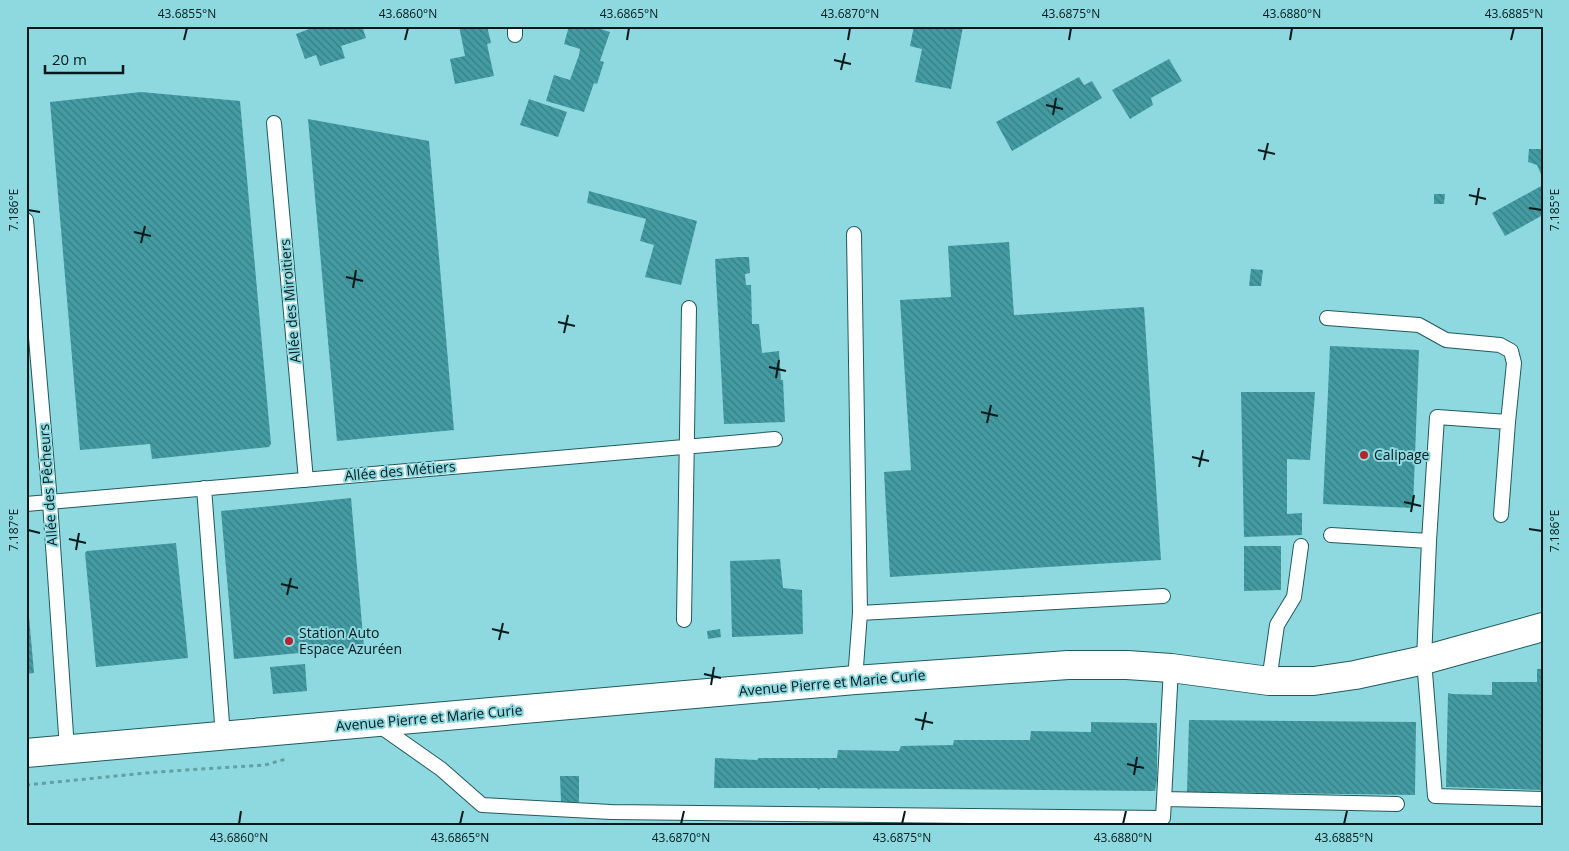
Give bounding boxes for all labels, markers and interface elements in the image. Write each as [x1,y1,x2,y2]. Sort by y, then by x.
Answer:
text: 43.6855°N [158,5,216,22]
text: 43.6860°N [379,5,437,22]
text: 43.6865°N [600,5,658,22]
text: 43.6870°N [821,5,879,22]
text: 43.6875°N [1042,5,1100,22]
text: 43.6880°N [1263,5,1321,22]
text: 43.6885°N [1485,5,1543,22]
scale bar [45,42,122,74]
text: 20 m [52,49,87,69]
text: 7.186°E [5,189,22,231]
text: 7.185°E [1546,189,1563,231]
street label: Allée des Miroitiers [275,238,304,364]
street label: Allée des Pêcheurs [34,423,61,547]
place label: Calipage [1374,445,1430,464]
marker: Calipage [1358,449,1370,461]
street label: Allée des Métiers [344,456,457,485]
text: 7.187°E [5,509,22,551]
text: 7.186°E [1546,510,1563,552]
place label: Station Auto Espace Azuréen [299,623,402,658]
marker: Station Auto Espace Azuréen [283,635,295,647]
street label: Avenue Pierre et Marie Curie [738,665,926,700]
street label: Avenue Pierre et Marie Curie [335,700,523,735]
text: 43.6860°N [210,829,268,846]
text: 43.6865°N [431,829,489,846]
text: 43.6870°N [652,829,710,846]
text: 43.6875°N [873,829,931,846]
text: 43.6880°N [1094,829,1152,846]
text: 43.6885°N [1315,829,1373,846]

